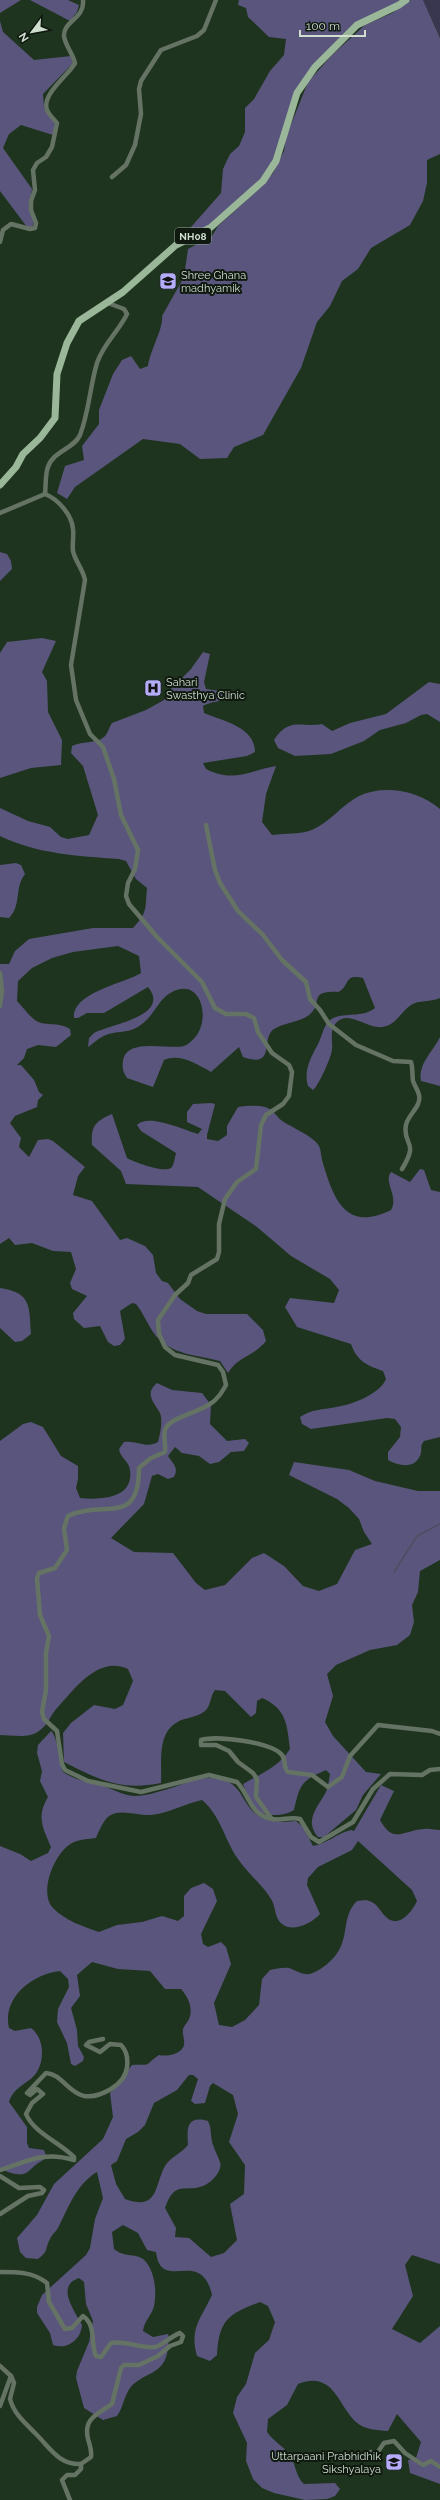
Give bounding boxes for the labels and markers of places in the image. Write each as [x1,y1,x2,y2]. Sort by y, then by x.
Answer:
place label: Shree Ghana madhyamik [181,269,246,295]
school or university icon: Shree Ghana madhyamik [158,271,178,291]
place label: Sahari Swasthya Clinic [166,676,245,702]
hospital icon: Sahari Swasthya Clinic [143,678,163,698]
place label: Uttarpaani Prabhidhik Sikshyalaya [271,2450,381,2476]
school or university icon: Uttarpaani Prabhidhik Sikshyalaya [384,2452,404,2472]

